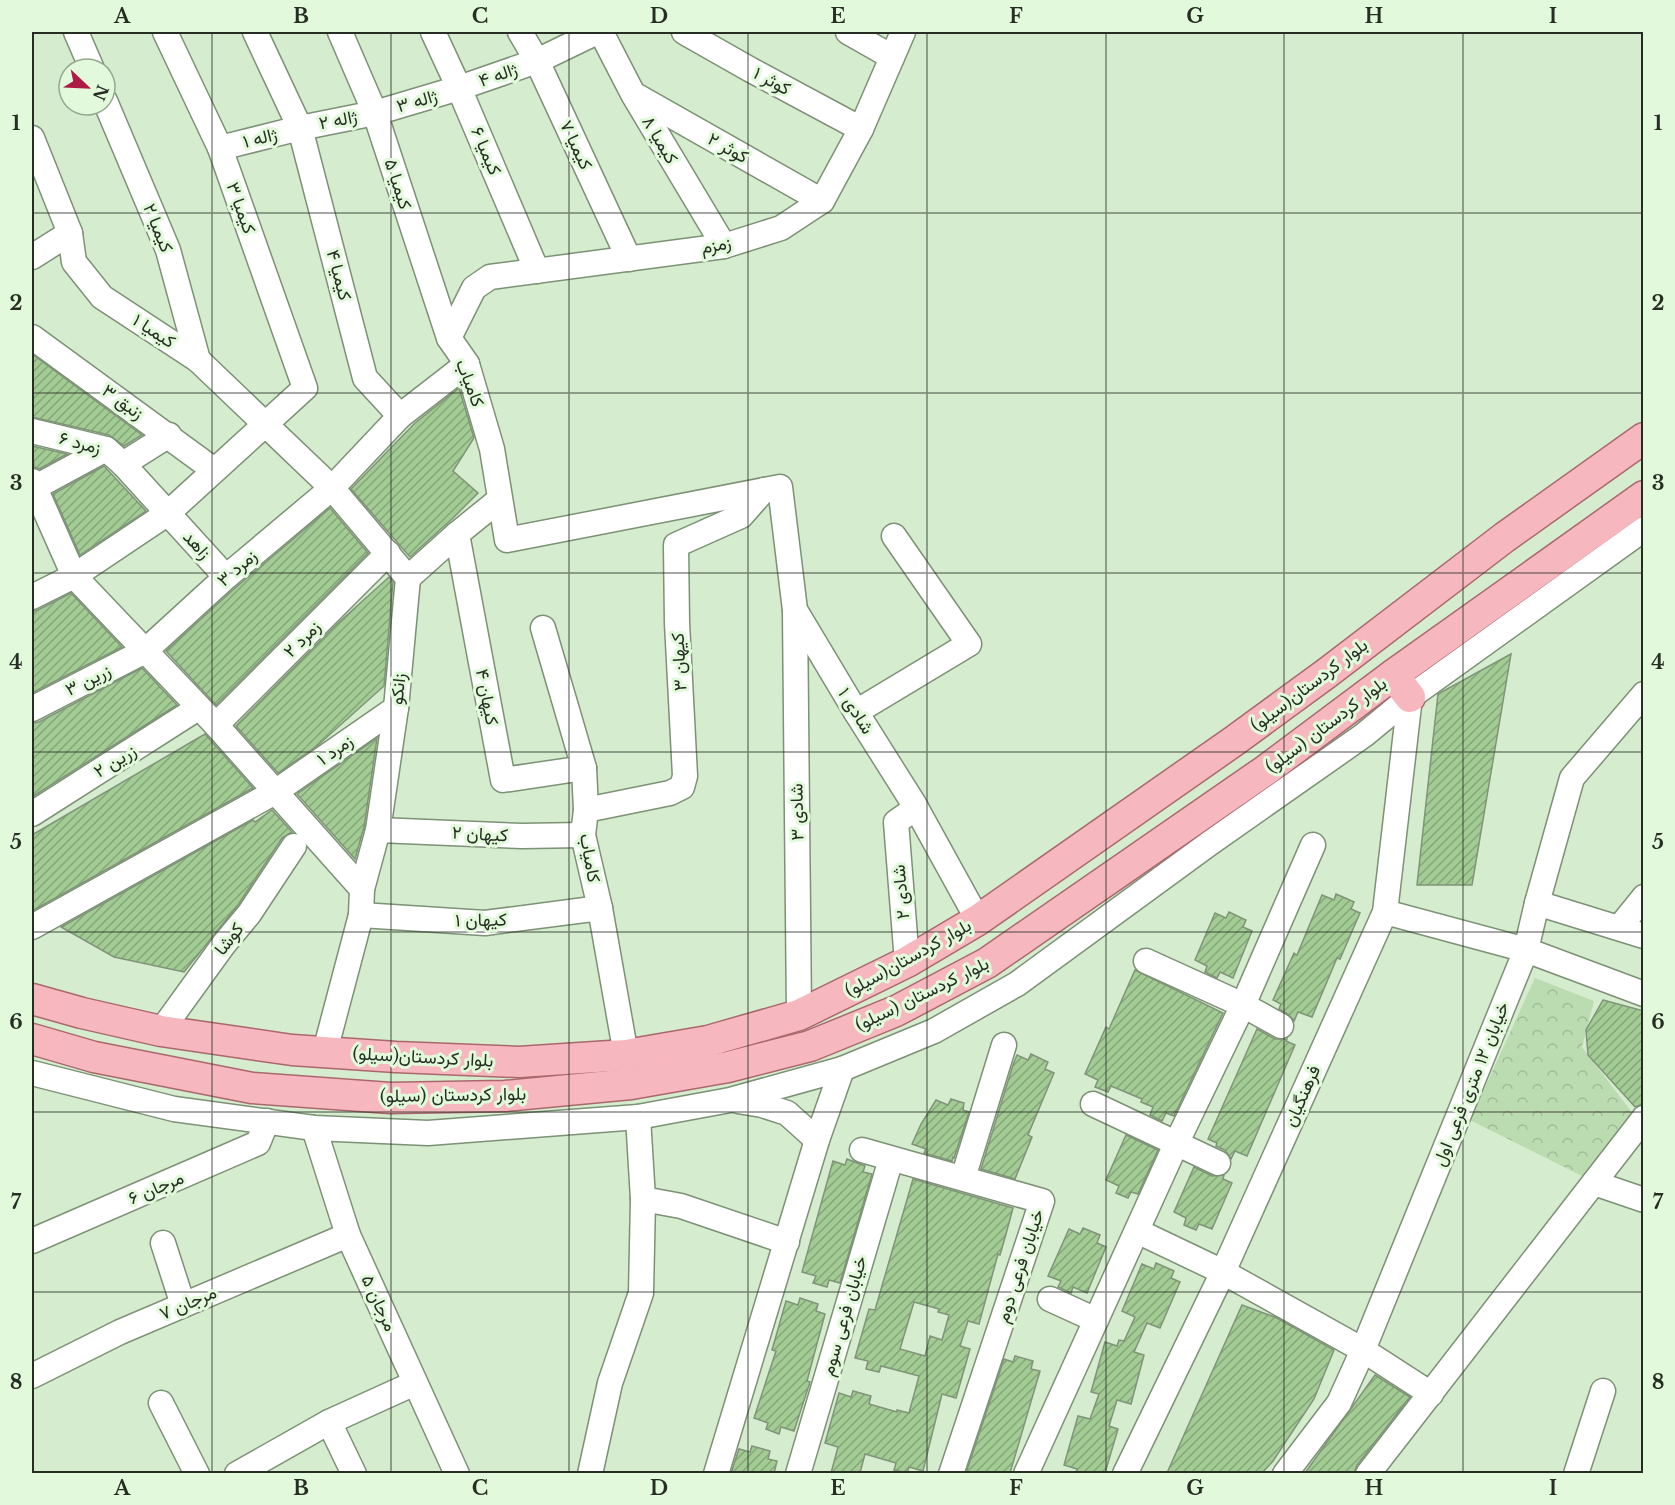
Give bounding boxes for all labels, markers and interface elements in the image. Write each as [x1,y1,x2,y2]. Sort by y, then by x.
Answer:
text: A [113,4,131,28]
text: B [293,4,309,28]
text: C [472,4,488,28]
text: D [650,4,668,28]
text: E [830,4,846,28]
text: F [1009,4,1023,28]
text: G [1186,4,1204,28]
text: H [1365,4,1384,28]
text: I [1549,4,1557,28]
north arrow [57,57,117,117]
street label: ژاله ۴ [476,58,521,92]
street label: کوثر ۱ [750,62,794,100]
text: N [89,82,113,104]
street label: ژاله ۳ [394,85,441,117]
street label: ژاله ۲ [317,105,360,134]
text: 1 [12,111,21,135]
text: 1 [1654,111,1663,135]
street label: کیمیا ۸ [637,112,683,168]
street label: کیمیا ۷ [555,117,597,173]
street label: ژاله ۱ [241,123,280,153]
street label: کیمیا ۶ [466,124,506,178]
street label: کوثر ۲ [704,128,752,168]
street label: کیمیا ۵ [380,156,416,212]
street label: کیمیا ۳ [222,179,260,237]
street label: کیمیا ۲ [138,200,178,256]
street label: زمزم [699,231,733,260]
street label: کیمیا ۴ [322,247,356,303]
text: 2 [9,291,23,315]
text: 2 [1651,291,1665,315]
street label: کیمیا ۱ [129,309,179,353]
street label: کامیاب [451,356,489,410]
street label: زنبق ۳ [98,380,148,424]
street label: زمرد ۶ [57,427,103,459]
text: 3 [10,471,22,495]
text: 3 [1652,471,1664,495]
street label: زاهد [178,526,216,564]
street label: زمرد ۳ [213,545,261,591]
street label: زمرد ۲ [279,616,325,662]
street label: کیهان ۳ [666,632,692,692]
street label: بلوار کردستان(سیلو) [1246,634,1372,736]
text: 4 [9,650,23,674]
text: 4 [1651,650,1665,674]
street label: زرین ۳ [61,659,115,701]
street label: کیهان ۴ [471,667,503,727]
street label: زانکو [385,672,411,706]
street label: بلوار کردستان (سیلو) [1261,672,1391,778]
street label: شادی ۱ [833,684,879,738]
street label: زمرد ۱ [313,730,357,770]
street label: زرین ۲ [90,740,140,782]
street label: شادی ۳ [786,783,808,841]
street label: کیهان ۲ [451,822,509,846]
text: 5 [10,830,22,854]
text: 5 [1652,830,1664,854]
street label: کامیاب [575,832,605,884]
street label: شادی ۲ [888,864,914,920]
street label: کیهان ۱ [455,909,507,931]
street label: بلوار کردستان(سیلو) [841,914,975,1002]
street label: کوشا [210,918,248,960]
street label: بلوار کردستان (سیلو) [851,952,993,1036]
street label: خیابان ۱۲ متری فرعی اول [1428,999,1514,1169]
text: 6 [9,1010,23,1034]
text: 6 [1651,1010,1665,1034]
street label: بلوار کردستان(سیلو) [352,1042,494,1072]
street label: فرهنگیان [1279,1062,1325,1130]
street label: بلوار کردستان (سیلو) [380,1083,526,1107]
street label: مرجان ۶ [125,1167,187,1209]
text: 7 [11,1190,22,1214]
text: 7 [1653,1190,1664,1214]
street label: خیابان فرعی دوم [991,1206,1050,1326]
street label: خیابان فرعی سوم [816,1254,873,1379]
street label: مرجان ۵ [356,1271,402,1335]
street label: مرجان ۷ [156,1281,220,1325]
text: 8 [10,1370,22,1394]
text: 8 [1652,1370,1664,1394]
text: A [113,1476,131,1500]
text: B [293,1476,309,1500]
text: C [472,1476,488,1500]
text: D [650,1476,668,1500]
text: E [830,1476,846,1500]
text: F [1009,1476,1023,1500]
text: G [1186,1476,1204,1500]
text: H [1365,1476,1384,1500]
text: I [1549,1476,1557,1500]

